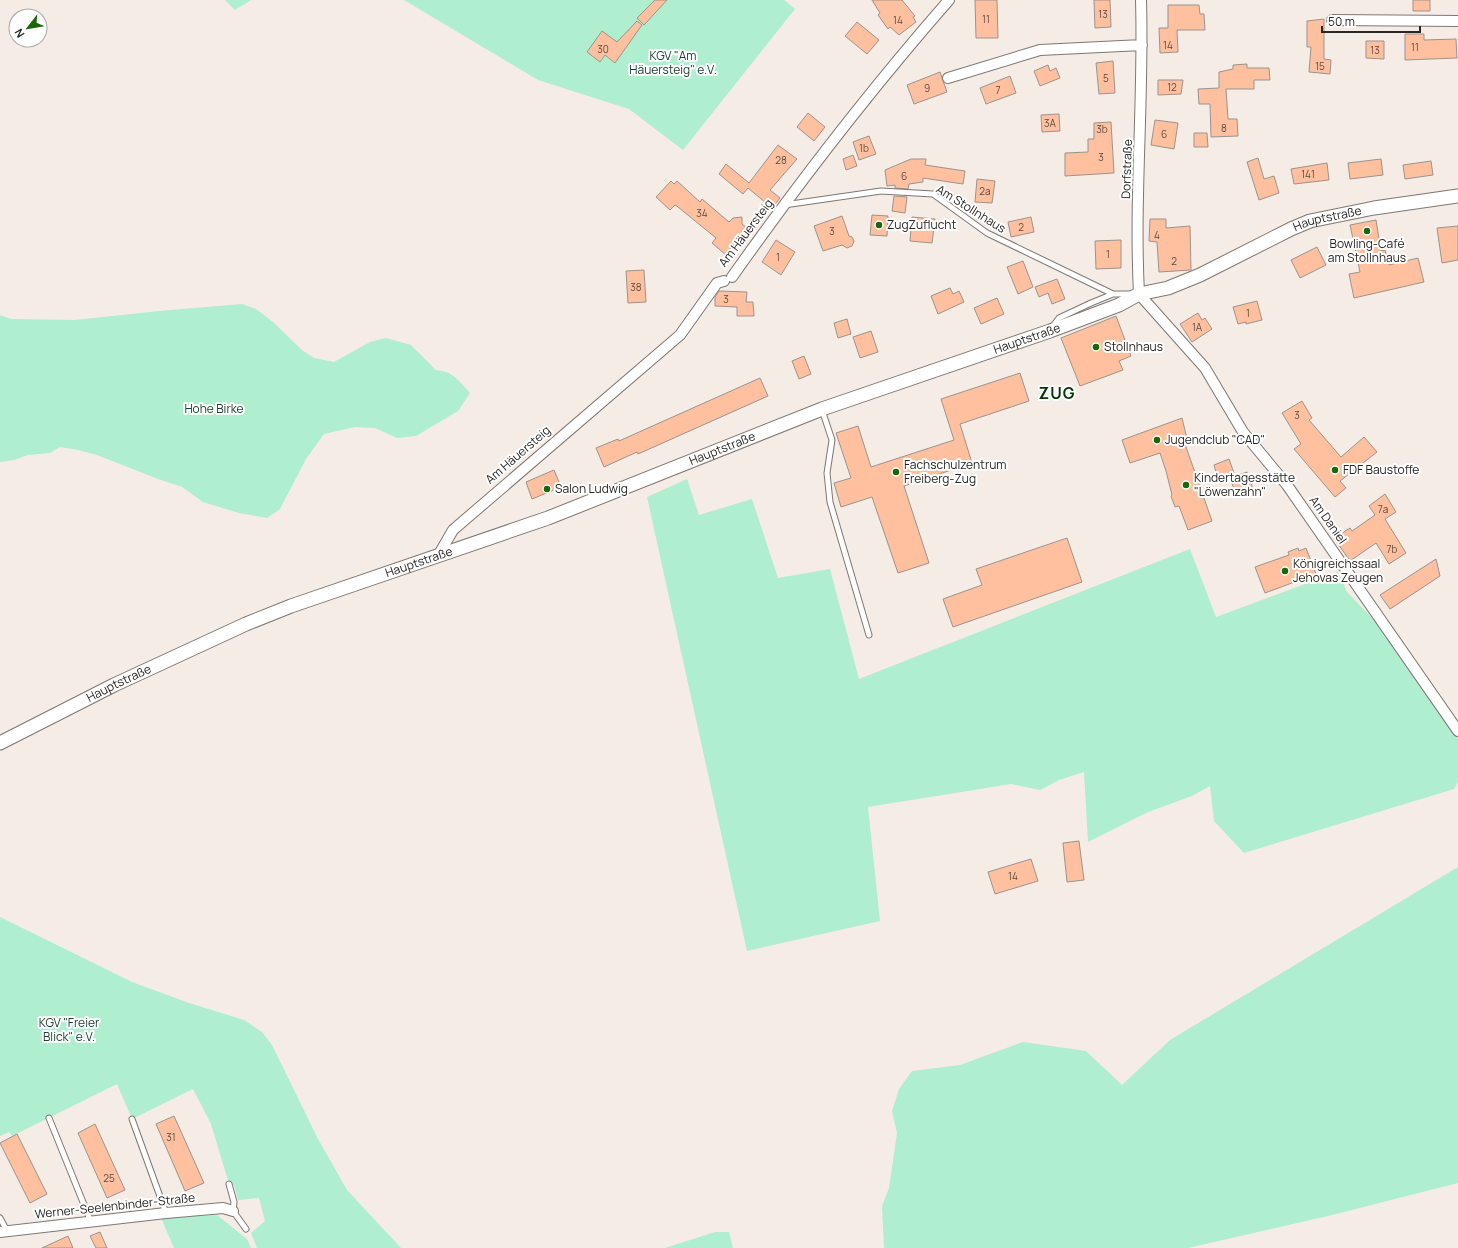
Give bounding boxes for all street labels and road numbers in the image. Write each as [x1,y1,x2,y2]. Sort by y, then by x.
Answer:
street label: Dorfstraße [1117,139,1136,199]
street label: Am Stollnhaus [933,180,1009,237]
street label: Am Häuersteig [714,195,777,270]
street label: Hauptstraße [1290,202,1363,235]
street label: Hauptstraße [991,319,1063,358]
street label: Am Häuersteig [482,422,554,488]
street label: Hauptstraße [686,427,758,469]
street label: Am Daniel [1306,492,1351,547]
street label: Hauptstraße [383,542,455,581]
street label: Hauptstraße [83,660,154,706]
street label: Werner-Seelenbinder-Straße [34,1189,196,1222]

